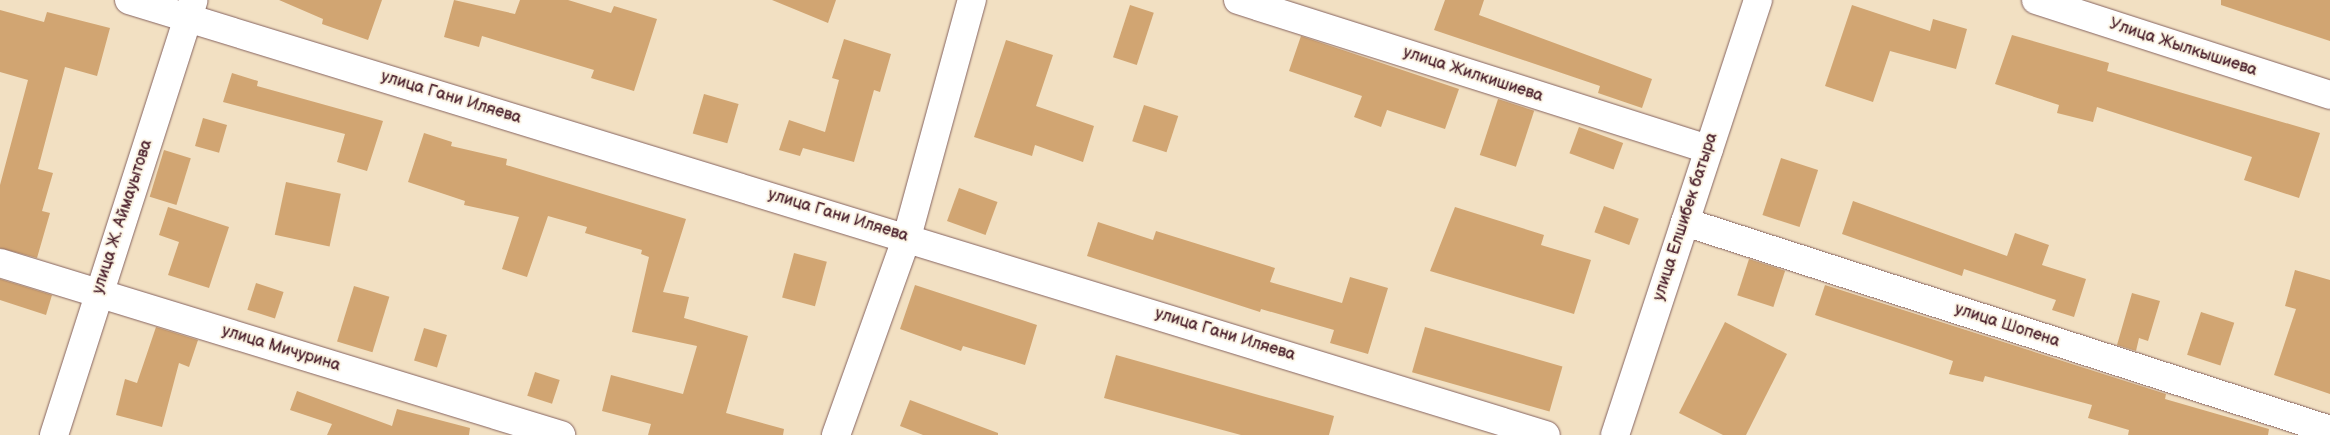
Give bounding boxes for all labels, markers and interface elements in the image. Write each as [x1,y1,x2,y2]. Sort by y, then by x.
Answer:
street label: Улица Жылкышиева [2107,15,2259,81]
street label: улица Жилкишиева [1401,43,1545,107]
street label: улица Гани Иляева [379,68,523,128]
street label: улица Елшибек батыра [1650,131,1722,303]
street label: улица Ж. Аймауытова [89,137,157,297]
street label: улица Гани Иляева [766,186,910,246]
street label: улица Шопена [1952,300,2062,352]
street label: улица Гани Иляева [1153,305,1297,365]
street label: улица Мичурина [219,322,343,376]

